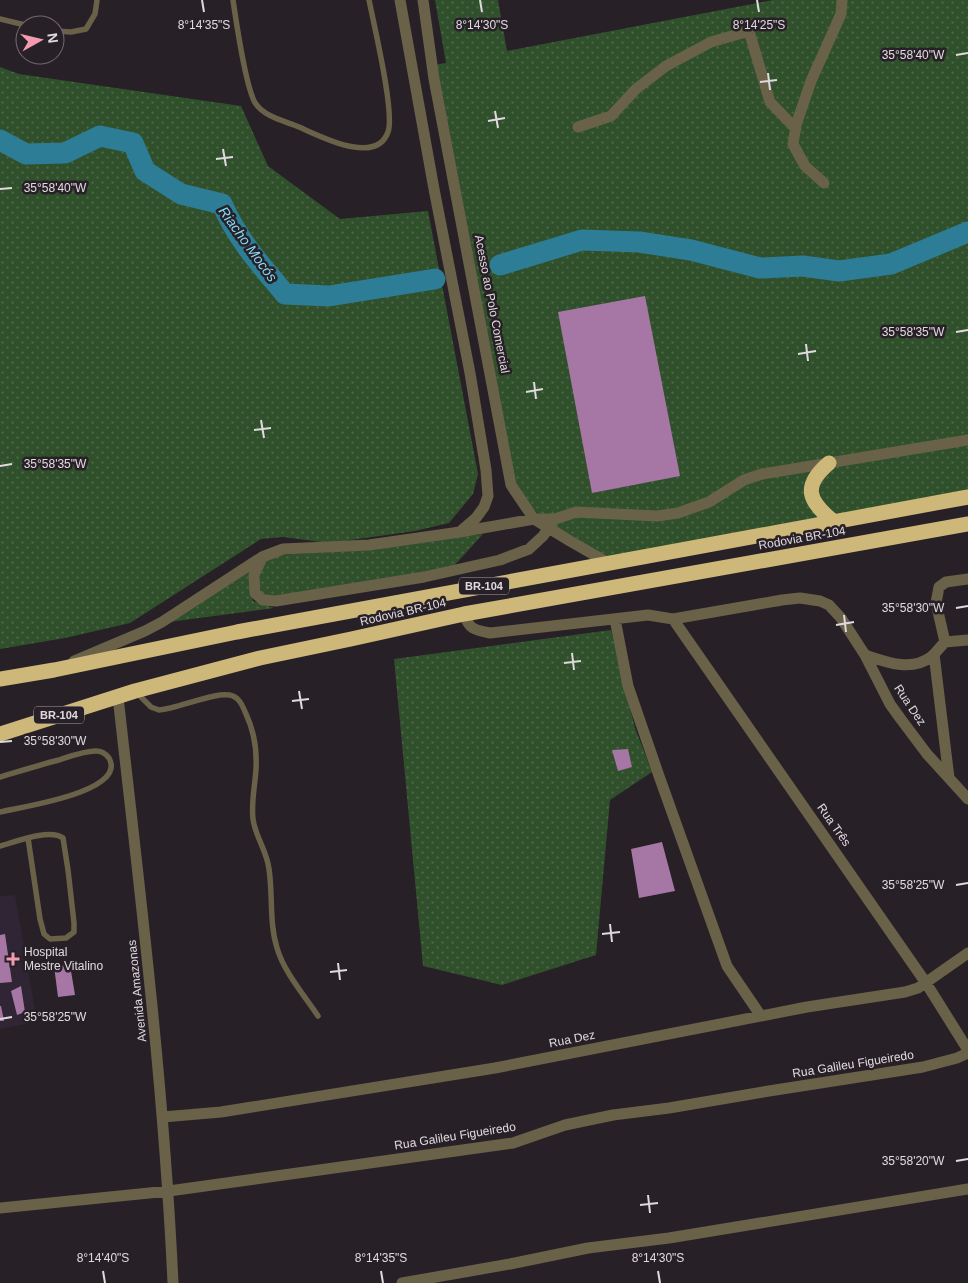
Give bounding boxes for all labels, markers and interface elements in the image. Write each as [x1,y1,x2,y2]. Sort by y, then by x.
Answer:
north arrow [15,15,65,65]
text: 8°14'35"S [178,18,230,32]
text: 8°14'30"S [456,18,508,32]
text: 8°14'25"S [733,18,785,32]
text: N [44,32,62,44]
text: 35°58'40"W [882,48,945,62]
text: 35°58'40"W [24,181,87,195]
water label: Riacho Mocós [215,203,281,285]
street label: Acesso ao Polo Comercial [472,234,512,374]
text: 35°58'35"W [882,325,945,339]
text: 35°58'35"W [24,457,87,471]
street label: Rodovia BR-104 [757,523,847,553]
road number: BR-104 [459,578,509,594]
street label: Rodovia BR-104 [359,595,448,629]
text: 35°58'30"W [882,601,945,615]
street label: Rua Dez [891,682,929,728]
road number: BR-104 [34,706,84,724]
text: 35°58'30"W [24,734,87,748]
street label: Rua Três [814,801,854,849]
text: 35°58'25"W [882,878,945,892]
street label: Avenida Amazonas [125,939,149,1043]
place label: Hospital Mestre Vitalino [24,945,103,973]
marker: Hospital Mestre Vitalino [6,952,20,966]
text: 35°58'25"W [24,1010,87,1024]
street label: Rua Dez [548,1028,596,1050]
street label: Rua Galileu Figueiredo [791,1047,915,1081]
street label: Rua Galileu Figueiredo [393,1119,517,1153]
text: 35°58'20"W [882,1154,945,1168]
text: 8°14'40"S [77,1251,129,1265]
text: 8°14'35"S [355,1251,407,1265]
text: 8°14'30"S [632,1251,684,1265]

